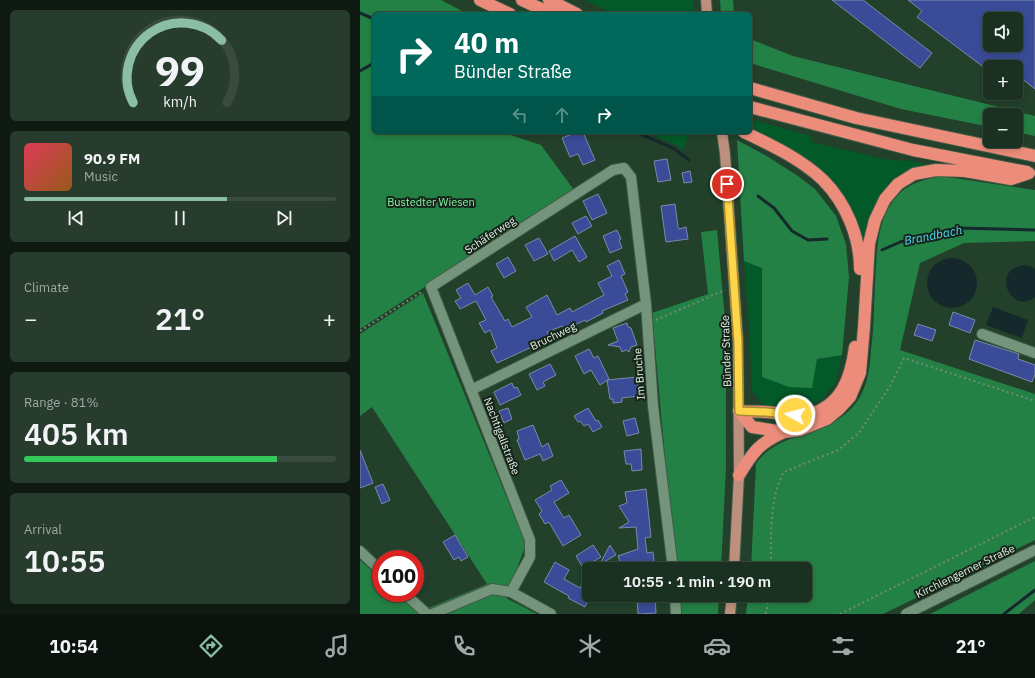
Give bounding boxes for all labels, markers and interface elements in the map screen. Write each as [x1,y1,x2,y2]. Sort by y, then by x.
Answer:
map controls [983,12,1023,148]
button: sound [983,12,1023,52]
text: 40 m [454,24,519,61]
icon: right [388,28,440,80]
text: 99 [155,43,205,97]
text: Bünder Straße [454,60,572,83]
button: + [983,60,1023,100]
text: km/h [163,92,197,111]
icon: left [509,104,531,126]
icon: ahead [551,104,573,126]
icon: right [593,104,615,126]
button: − [983,108,1023,148]
text: 90.9 FM [84,149,140,168]
pin [710,167,744,201]
text: Music [84,168,118,185]
icon: arrive [716,173,738,195]
park label: Bustedter Wiesen [387,195,475,209]
icon: previous [65,207,87,229]
icon: pause [169,207,191,229]
icon: next [273,207,295,229]
street label: Schäferweg [462,213,518,257]
water label: Brandbach [903,222,964,248]
text: Climate [24,279,69,296]
text: 21° [155,299,205,338]
text: − [24,304,37,333]
text: + [323,304,336,333]
street label: Bünder Straße [718,315,734,387]
street label: Bruchweg [528,319,578,353]
street label: Im Bruche [630,348,648,400]
text: Range · 81% [24,394,98,411]
position arrow [774,394,816,436]
street label: Nachtigallstraße [481,395,523,477]
text: 405 km [24,414,129,453]
text: Arrival [24,521,62,538]
text: 10:55 [24,541,106,580]
street label: Kirchlengerner Straße [913,541,1017,601]
speed limit sign: 100 [372,550,424,602]
text: 10:55 · 1 min · 190 m [623,572,771,591]
icon: directions [197,632,225,660]
icon: music [323,632,351,660]
icon: phone [450,632,478,660]
icon: climate [576,632,604,660]
icon: car [703,632,731,660]
icon: filters [829,632,857,660]
text: 10:54 [49,635,98,658]
text: 21° [956,635,986,658]

